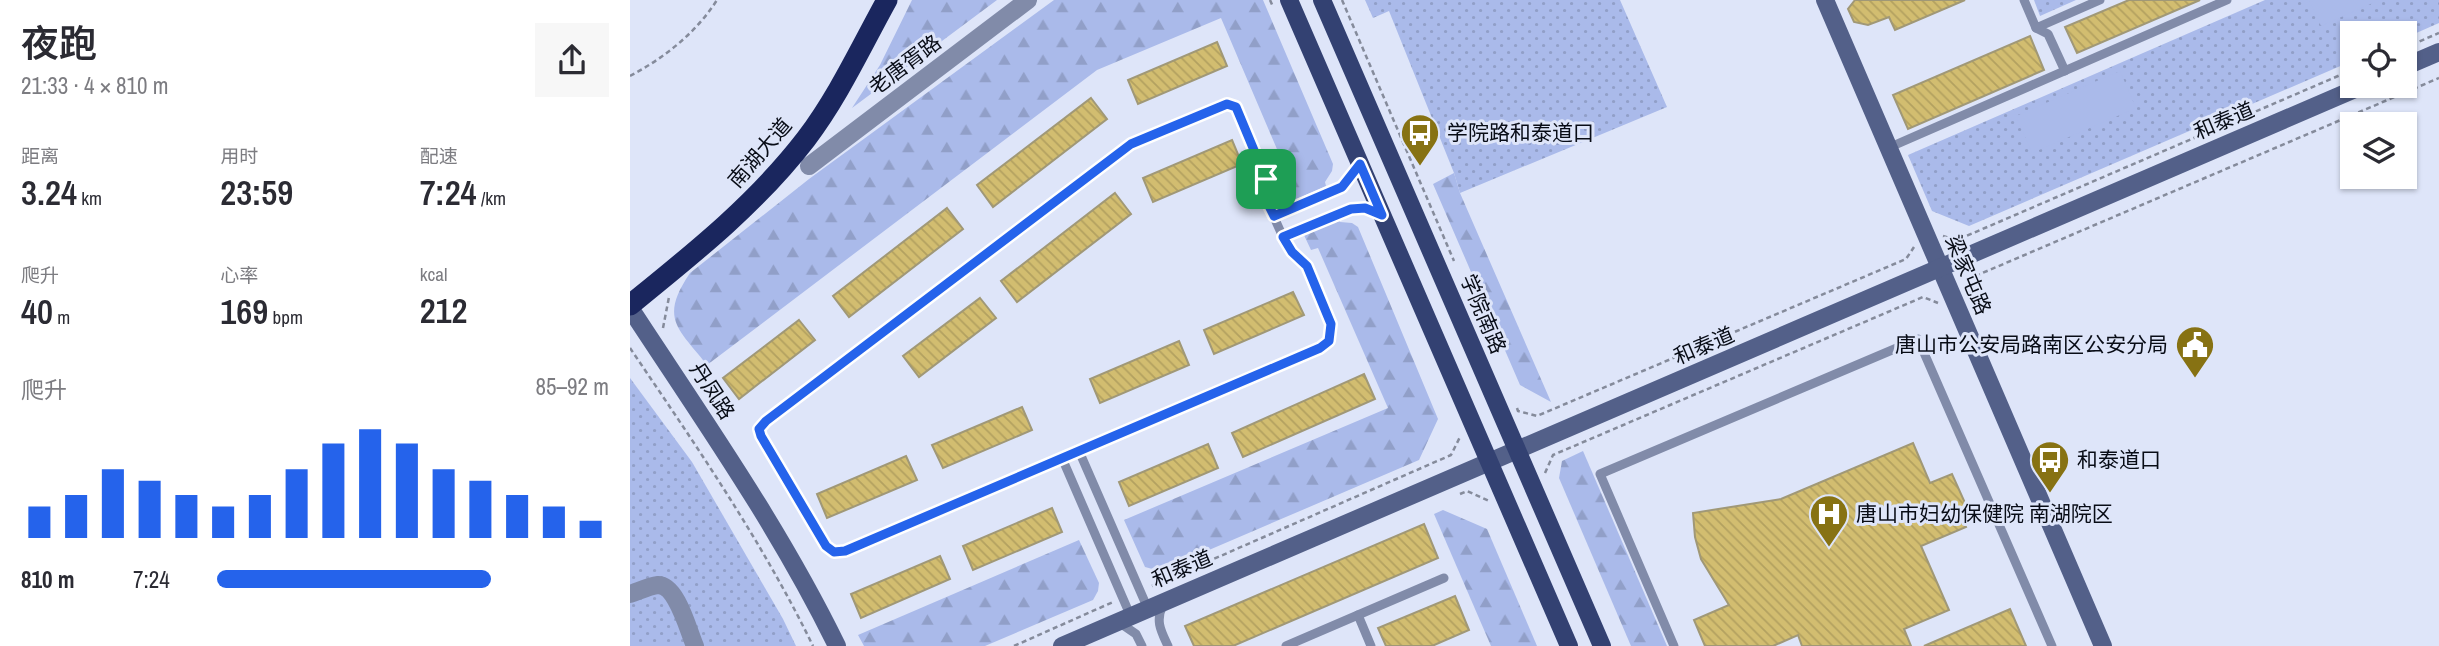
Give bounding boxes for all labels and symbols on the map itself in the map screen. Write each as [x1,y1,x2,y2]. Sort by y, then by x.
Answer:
street label: 老唐胥路 [862,28,947,101]
street label: 和泰道 [2189,95,2258,146]
street label: 南湖大道 [721,111,798,194]
bus stop icon: 学院路和泰道口 [1399,112,1441,167]
place label: 学院路和泰道口 [1447,118,1594,147]
pin [1236,149,1296,209]
street label: 梁家屯路 [1939,230,1998,319]
street label: 学院南路 [1454,269,1513,358]
street label: 和泰道 [1669,320,1738,371]
public building icon: 唐山市公安局路南区公安分局 [2174,324,2216,379]
place label: 唐山市公安局路南区公安分局 [1895,330,2168,359]
street label: 丹凤路 [683,356,742,425]
bus stop icon: 和泰道口 [2029,439,2071,494]
place label: 和泰道口 [2077,445,2161,474]
hospital icon: 唐山市妇幼保健院 南湖院区 [1808,493,1850,548]
place label: 唐山市妇幼保健院 南湖院区 [1856,499,2113,528]
street label: 和泰道 [1147,543,1216,594]

